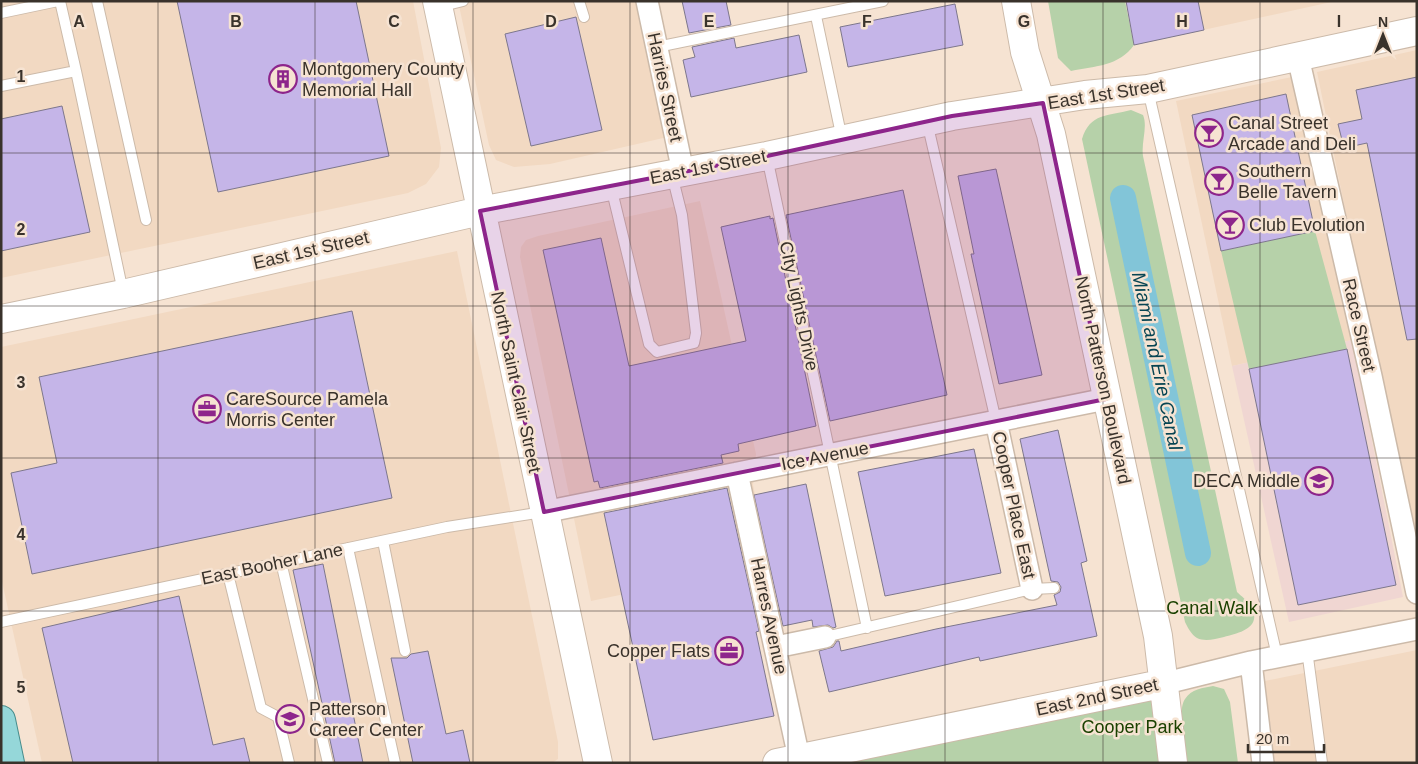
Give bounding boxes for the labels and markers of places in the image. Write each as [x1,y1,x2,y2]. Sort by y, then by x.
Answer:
place label: Montgomery County Memorial Hall [302,59,464,100]
building icon: Montgomery County Memorial Hall [268,64,298,94]
place label: Canal Street Arcade and Deli [1228,113,1356,154]
bar icon: Canal Street Arcade and Deli [1194,118,1224,148]
place label: Southern Belle Tavern [1238,161,1337,202]
bar icon: Southern Belle Tavern [1204,166,1234,196]
bar icon: Club Evolution [1215,210,1245,240]
place label: Club Evolution [1249,215,1365,235]
place label: CareSource Pamela Morris Center [226,389,389,430]
office icon: CareSource Pamela Morris Center [192,394,222,424]
school or university icon: DECA Middle [1304,466,1334,496]
place label: DECA Middle [1193,471,1300,491]
office icon: Copper Flats [714,636,744,666]
place label: Copper Flats [607,641,710,661]
place label: Patterson Career Center [309,699,423,740]
school or university icon: Patterson Career Center [275,704,305,734]

